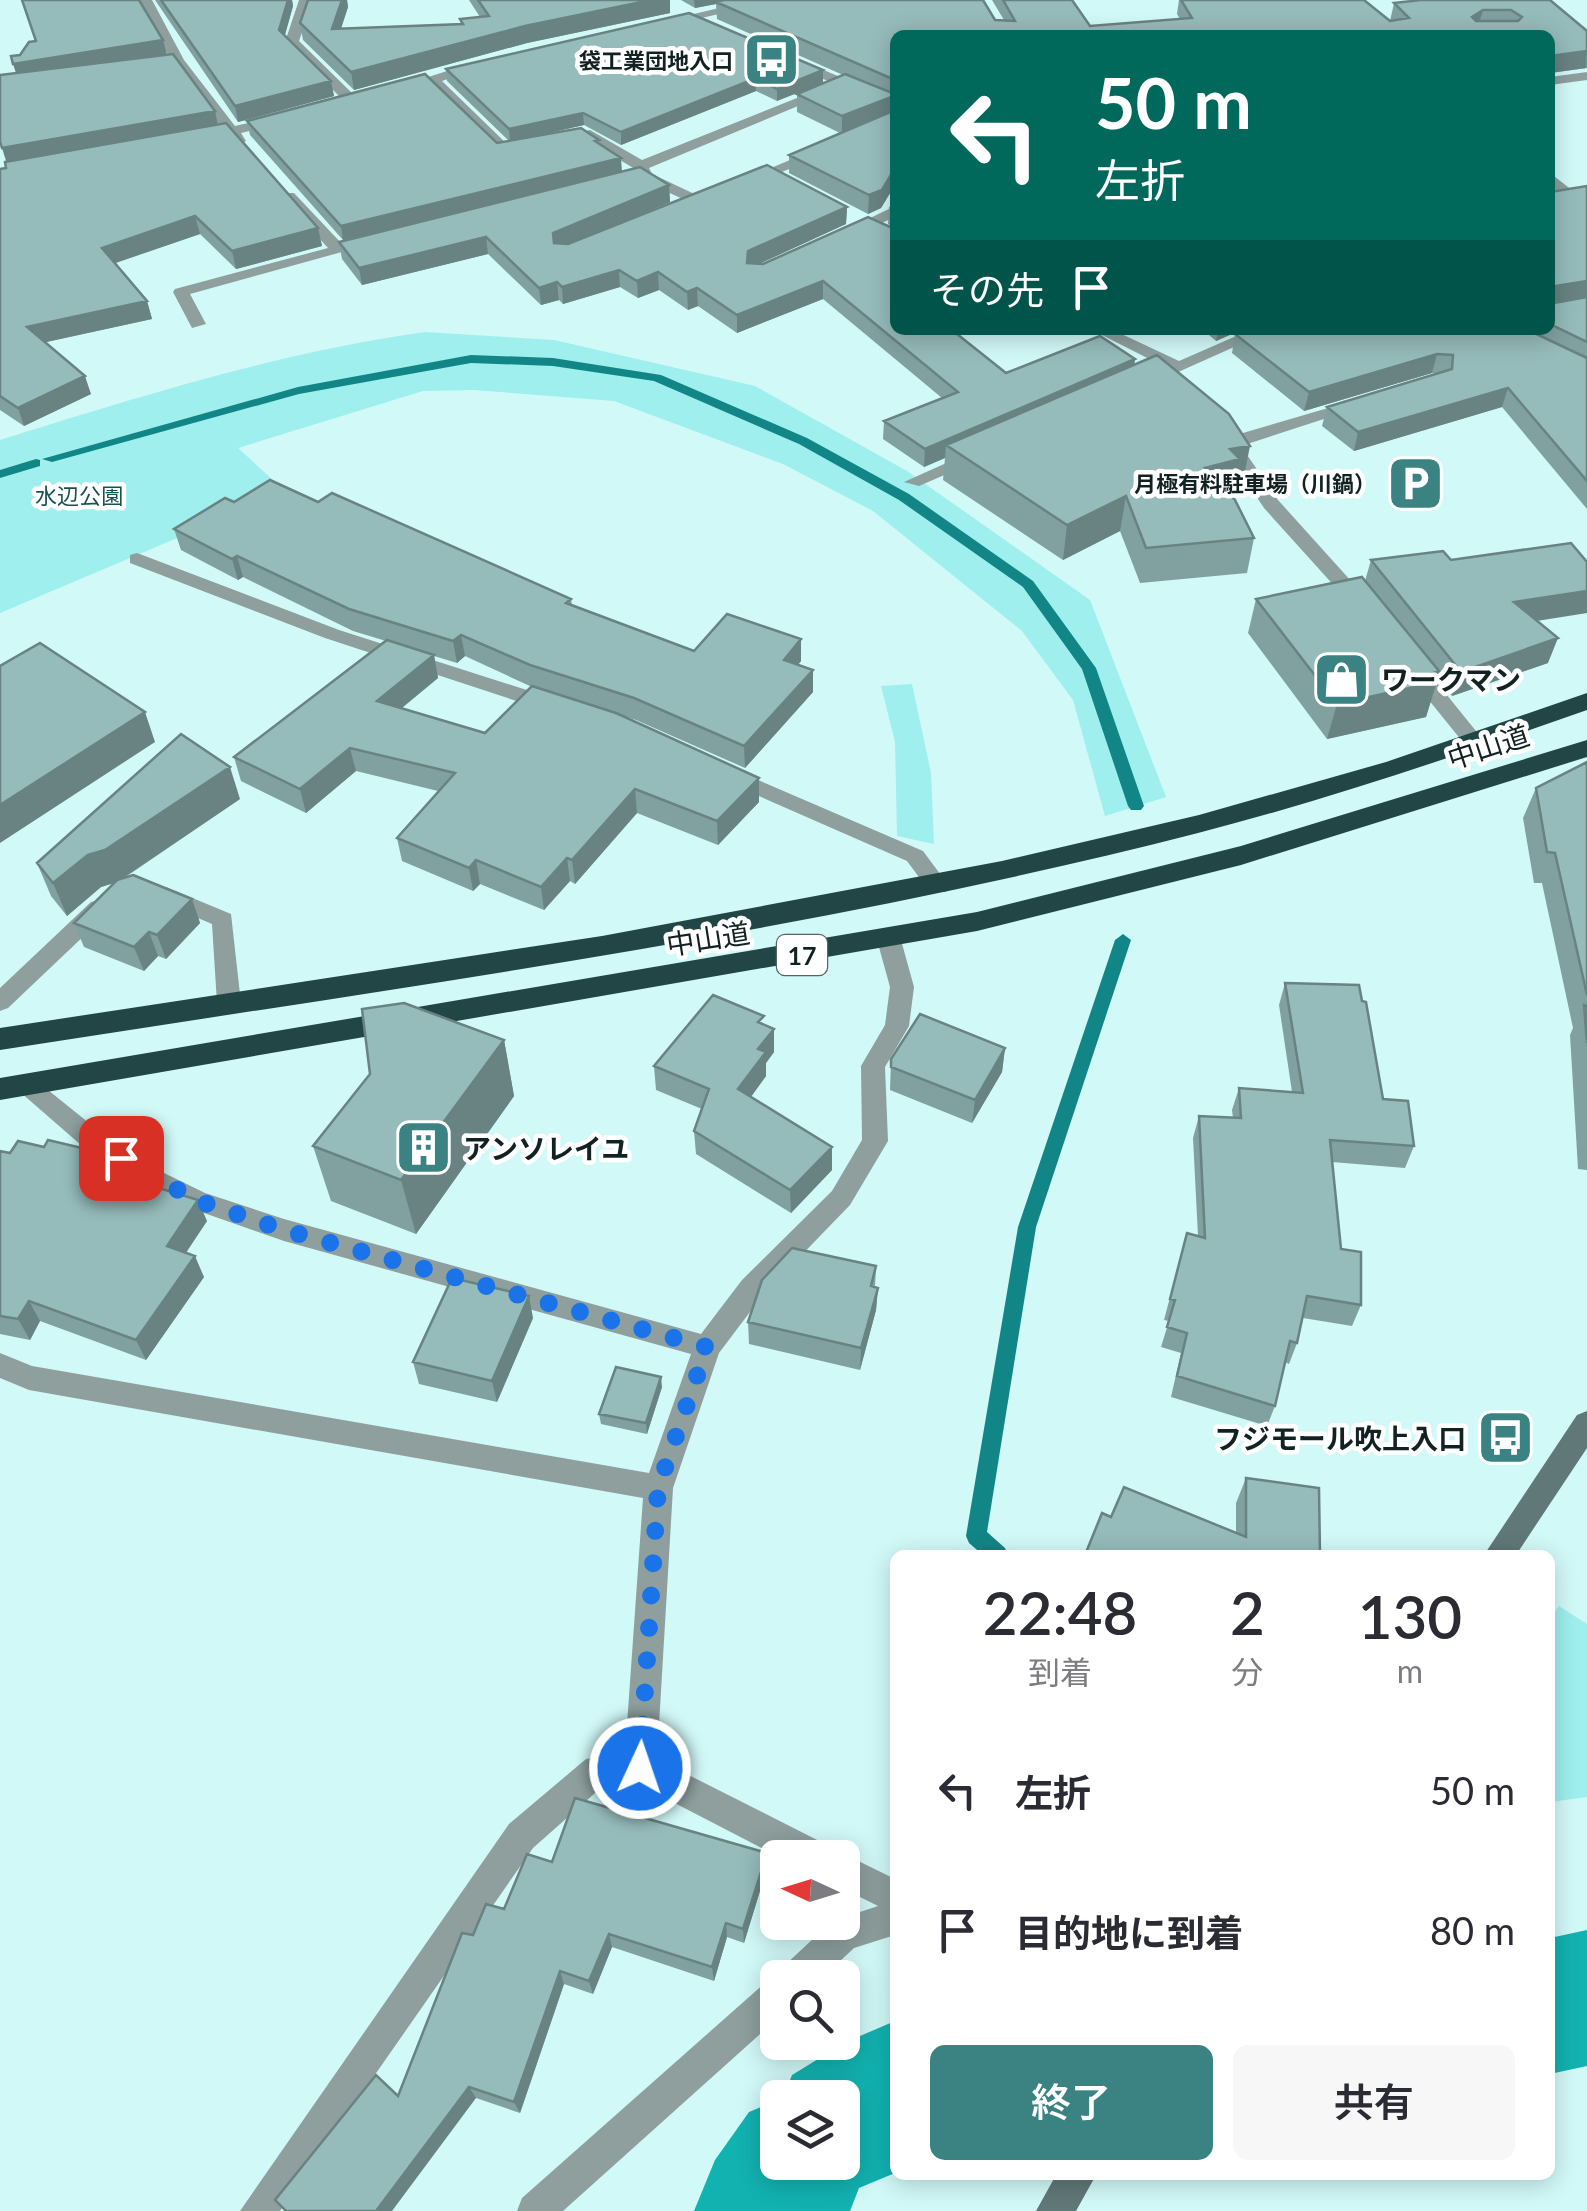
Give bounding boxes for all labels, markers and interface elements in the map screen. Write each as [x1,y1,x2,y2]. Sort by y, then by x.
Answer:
bus stop icon: 袋工業団地入口 [742,30,802,90]
place label: 袋工業団地入口 [579,47,733,74]
text: 50 m [1095,60,1252,144]
icon: left [930,70,1060,200]
text: 左折 [1095,153,1185,207]
icon: arrive [1064,260,1119,315]
text: その先 [930,266,1044,312]
parking icon: 月極有料駐車場（川鍋） [1385,453,1445,513]
place label: 月極有料駐車場（川鍋） [1134,470,1376,497]
park label: 水辺公園 [35,482,123,509]
shop icon: ワークマン [1312,649,1372,709]
place label: ワークマン [1381,662,1521,696]
street label: 中山道 [1443,717,1533,775]
street label: 中山道 [664,915,752,961]
road number: 17 [777,935,827,975]
pin [79,1116,164,1201]
building icon: アンソレイユ [394,1118,454,1178]
icon: arrive [94,1131,149,1186]
place label: アンソレイユ [463,1131,629,1165]
bus stop icon: フジモール吹上入口 [1475,1408,1535,1468]
place label: フジモール吹上入口 [1214,1421,1466,1455]
text: 22:48 [983,1576,1137,1648]
text: 2 [1230,1576,1265,1648]
text: 130 [1358,1580,1462,1652]
text: m [1397,1651,1423,1690]
text: 到着 [1028,1652,1092,1691]
text: 分 [1232,1652,1264,1691]
position arrow [588,1716,692,1820]
icon: left [930,1763,985,1818]
text: 50 m [1430,1767,1515,1813]
text: 左折 [1015,1769,1091,1815]
north arrow [760,1840,860,1940]
map controls [760,1840,860,2180]
icon: arrive [930,1903,985,1958]
text: 80 m [1430,1907,1515,1953]
text: 目的地に到着 [1015,1909,1243,1955]
button: search [760,1960,860,2060]
button: 終了 [930,2045,1213,2160]
button: 共有 [1233,2045,1515,2160]
button: layers [760,2080,860,2180]

